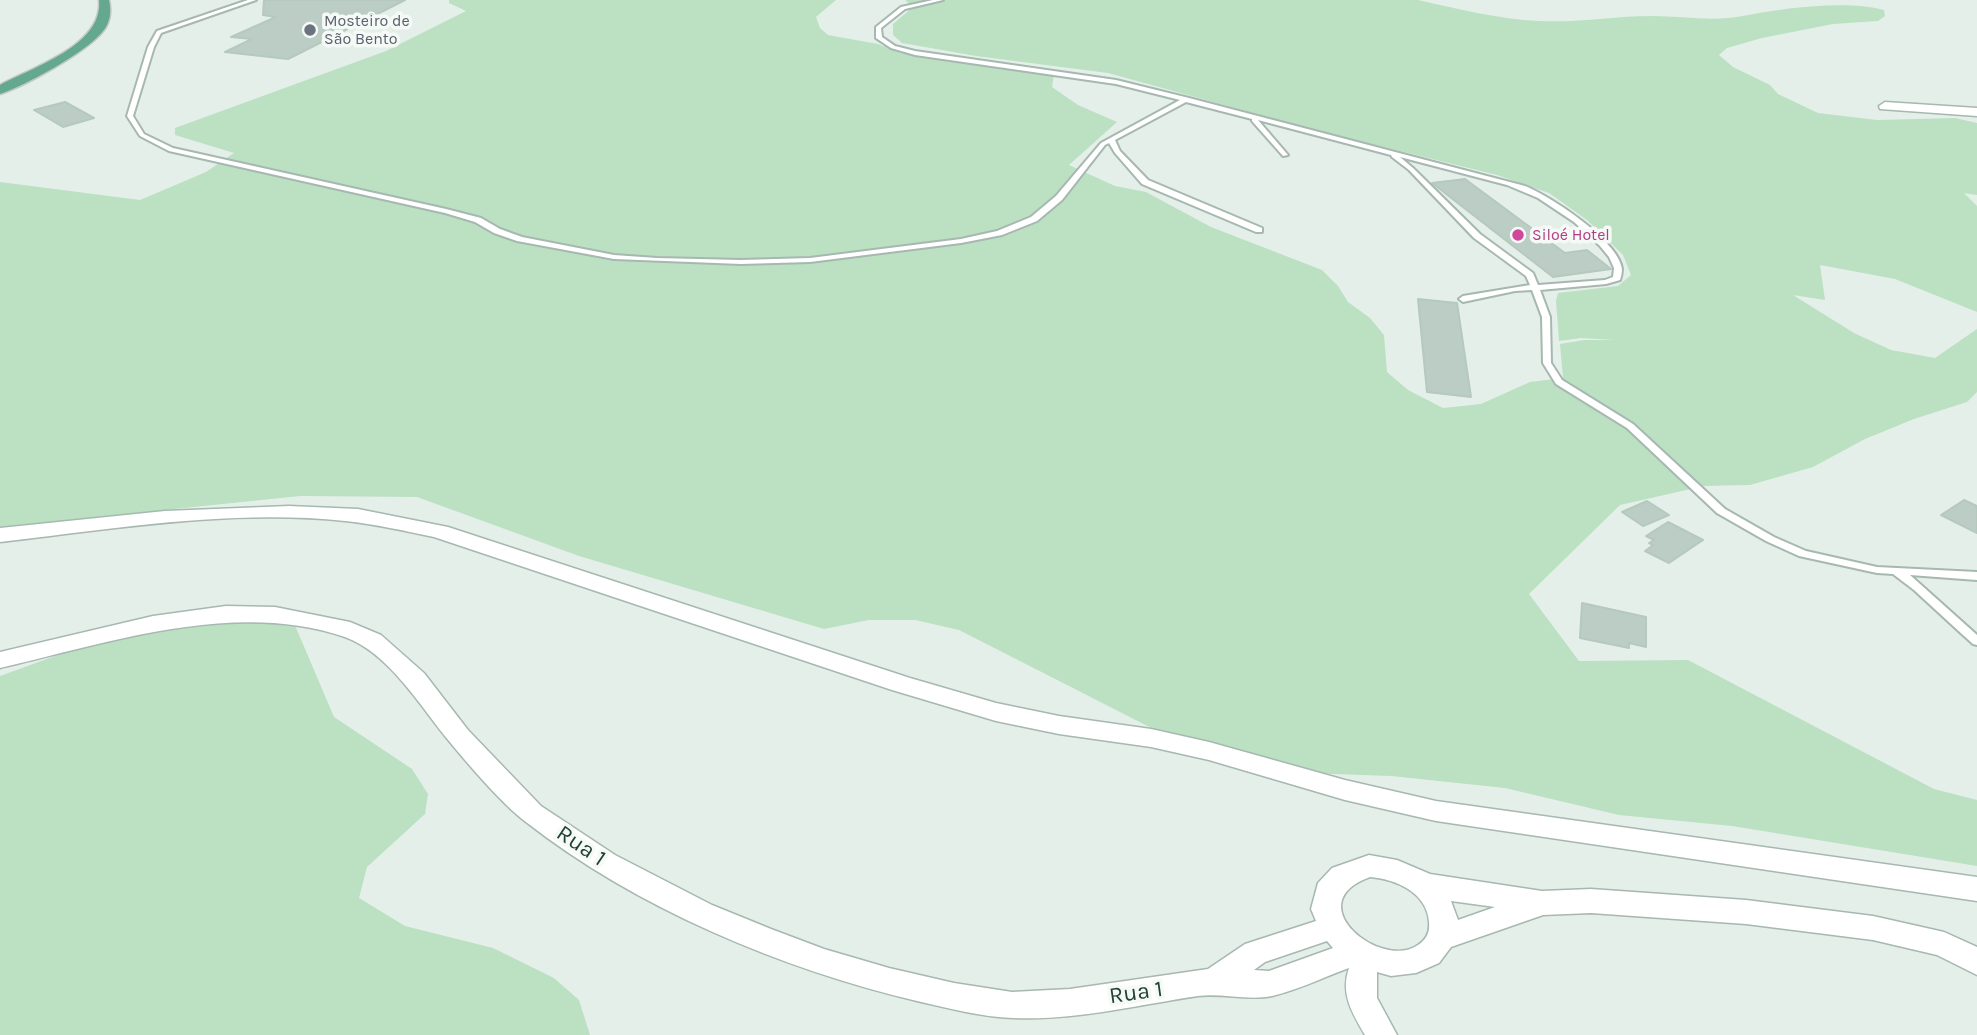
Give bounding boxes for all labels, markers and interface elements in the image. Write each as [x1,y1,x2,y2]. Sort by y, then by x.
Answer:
place label: Mosteiro de São Bento [324,11,410,49]
marker: Mosteiro de São Bento [302,22,318,38]
place label: Siloé Hotel [1532,225,1610,245]
marker: Siloé Hotel [1510,227,1526,243]
street label: Rua 1 [551,820,611,872]
street label: Rua 1 [1107,976,1165,1010]

